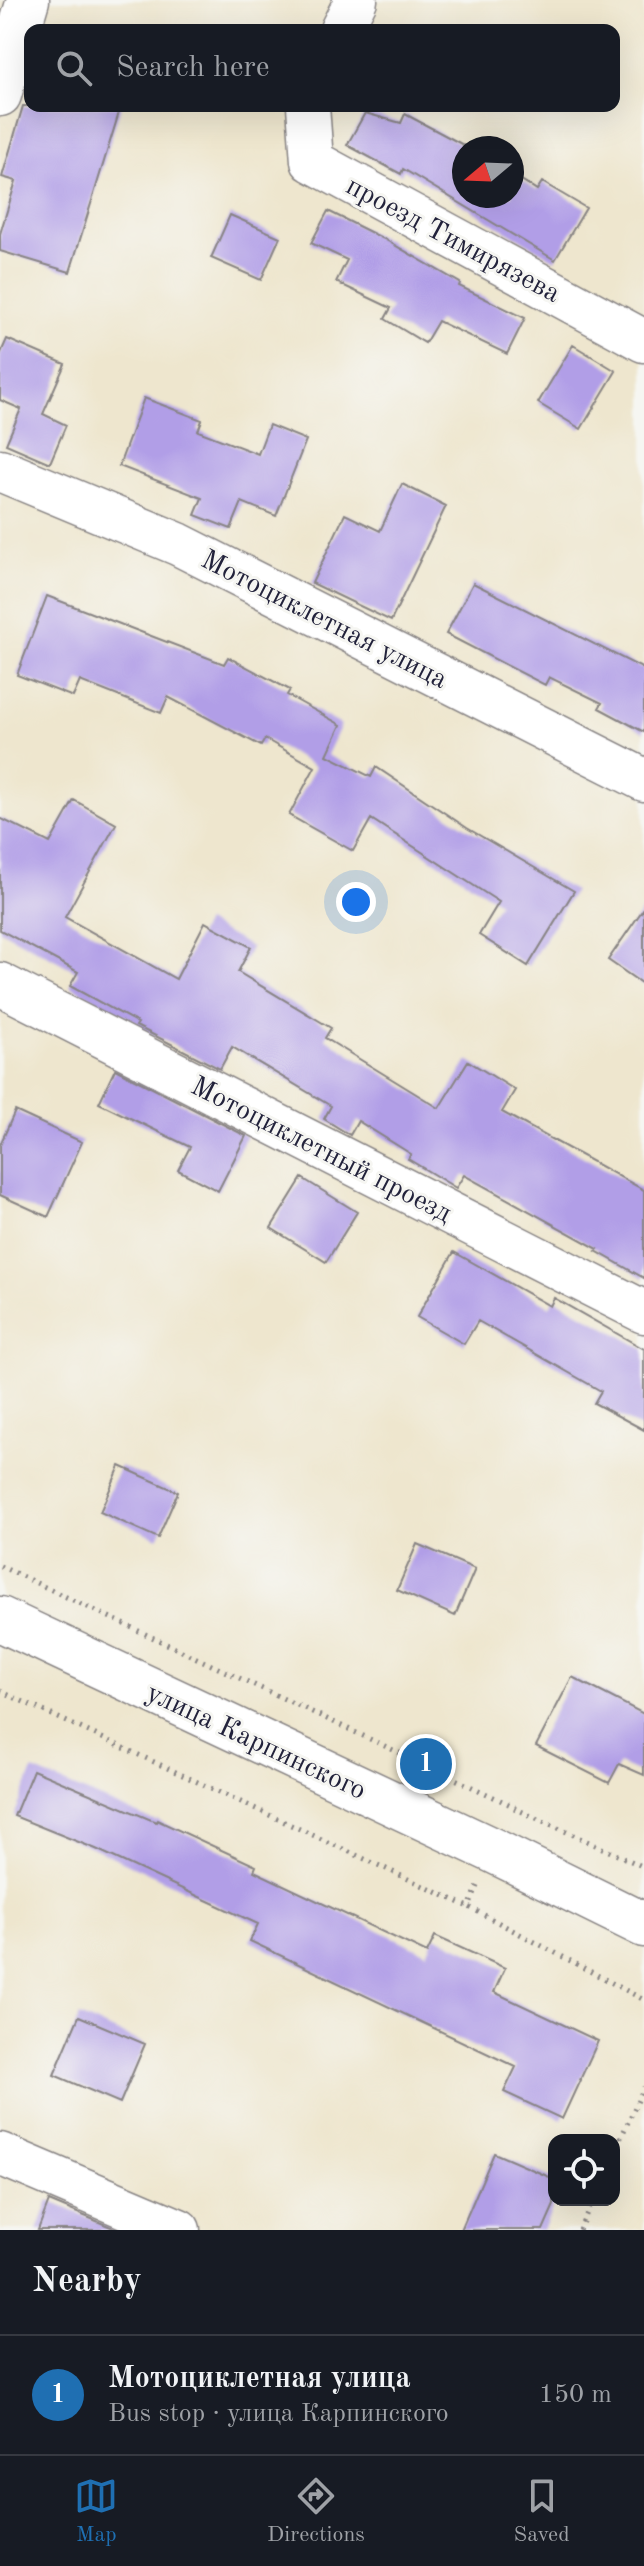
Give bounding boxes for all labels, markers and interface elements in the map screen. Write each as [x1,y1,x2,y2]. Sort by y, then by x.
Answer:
search box [24,24,620,112]
icon: search [52,46,96,90]
text: Search here [116,53,270,83]
north arrow [452,136,524,208]
street label: проезд Тимирязева [341,172,564,309]
street label: Мотоциклетная улица [196,546,451,695]
your location [336,882,376,922]
street label: Мотоциклетный проезд [186,1073,456,1229]
street label: улица Карпинского [142,1680,370,1806]
pin: 1 [400,1734,452,1794]
map controls [548,2134,620,2206]
button: locate [548,2134,620,2206]
text: Nearby [32,2265,142,2299]
text: Мотоциклетная улица [108,2364,411,2394]
text: 1 [50,2382,66,2408]
text: 150 m [539,2382,612,2408]
text: Bus stop · улица Карпинского [108,2401,449,2427]
tab: Map [74,2474,118,2549]
tab: Directions [267,2474,365,2549]
tab: Saved [514,2474,570,2549]

